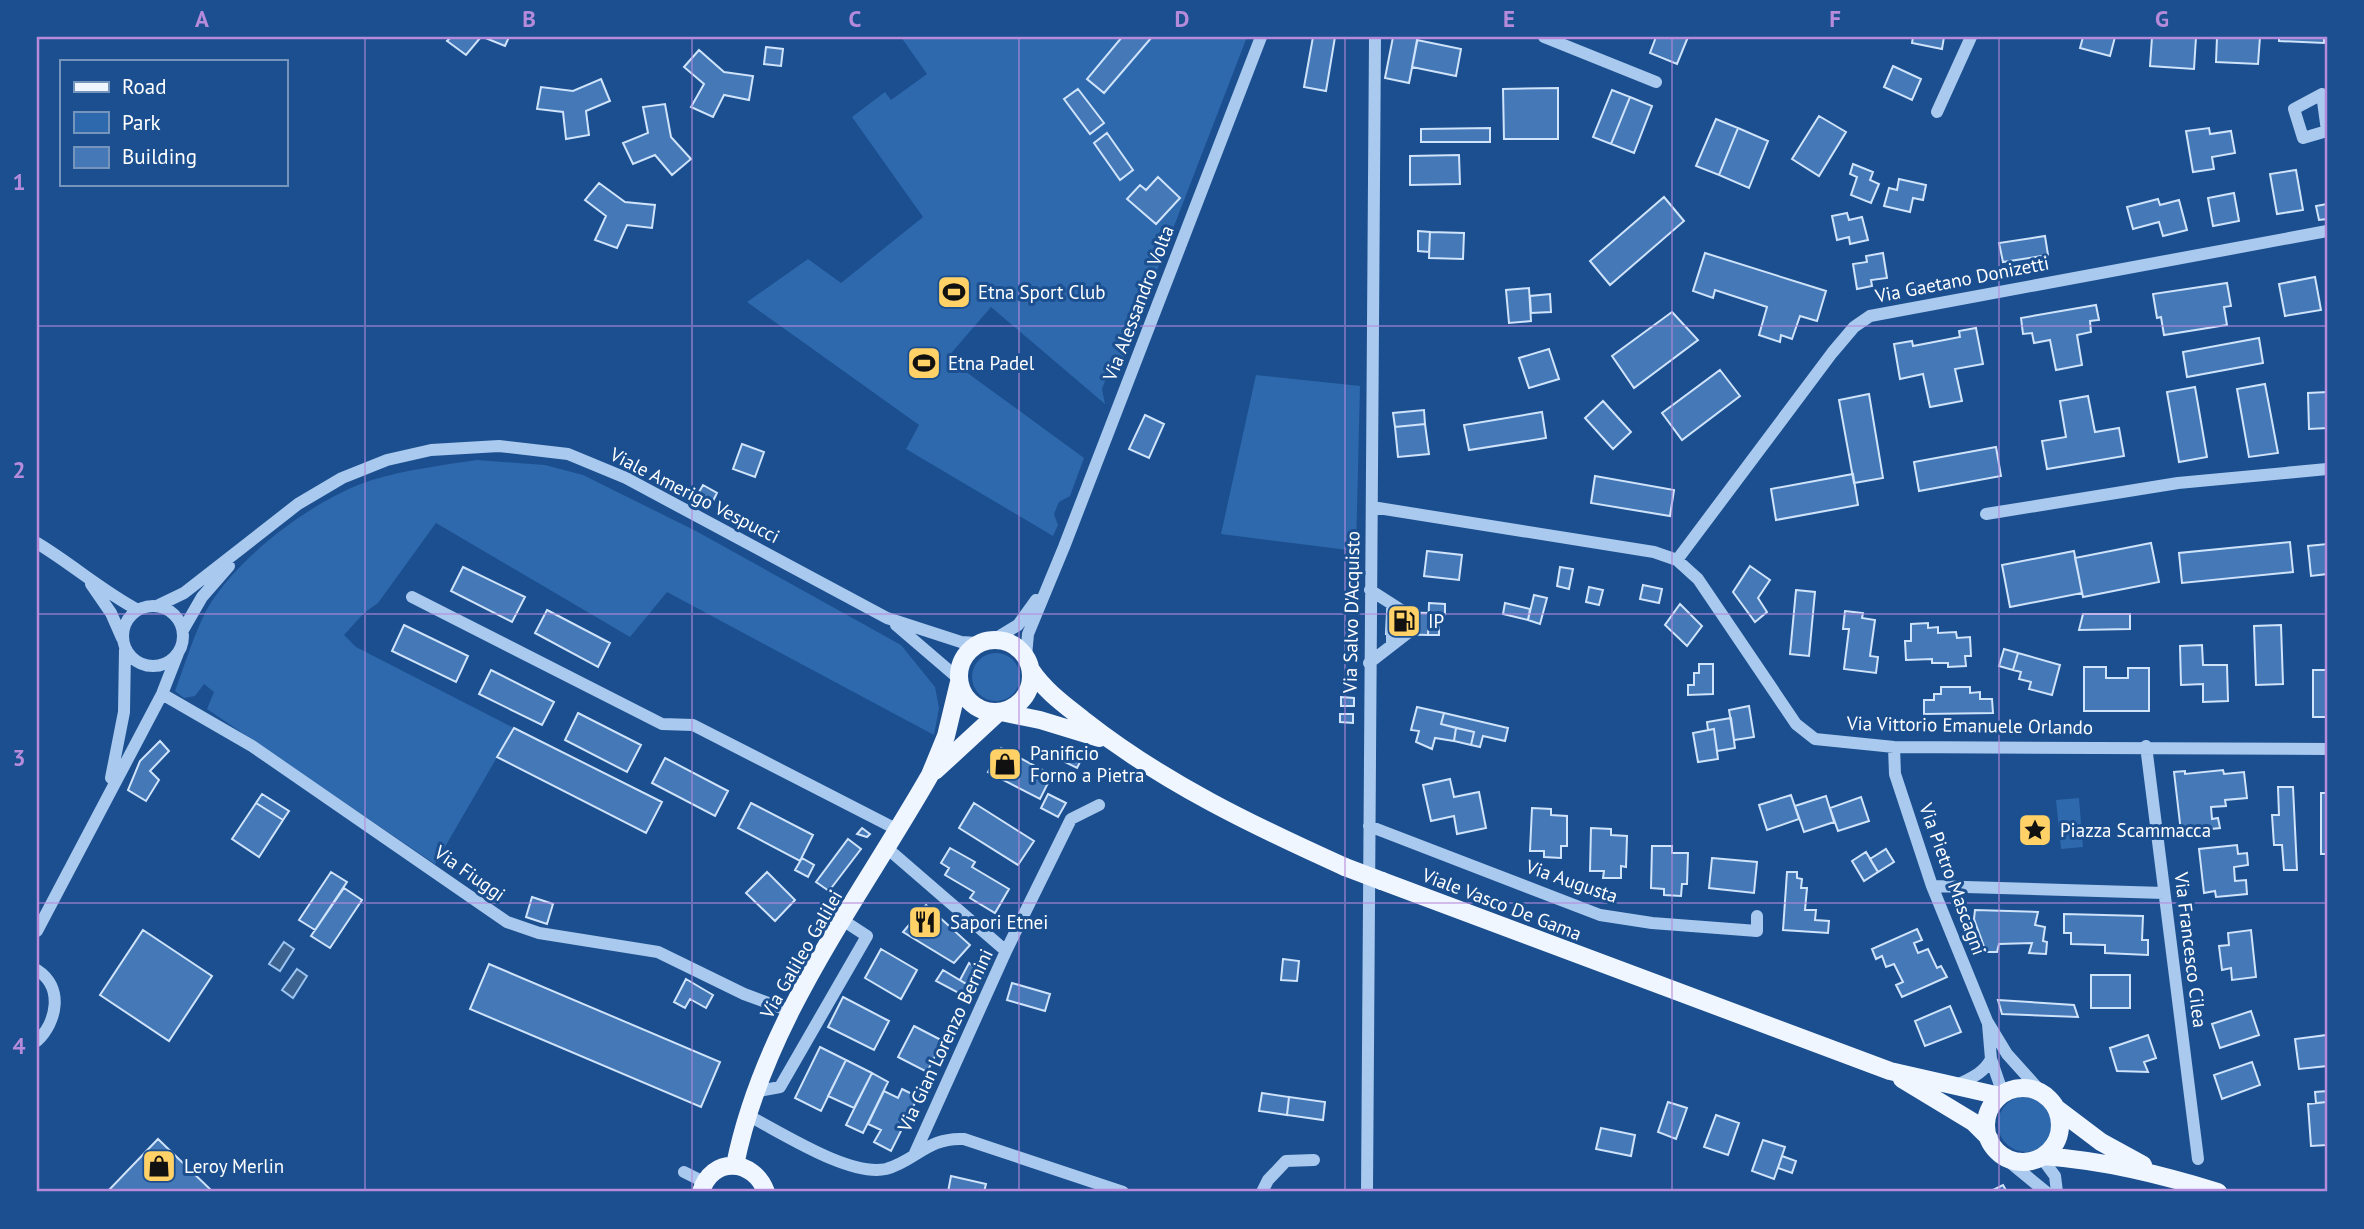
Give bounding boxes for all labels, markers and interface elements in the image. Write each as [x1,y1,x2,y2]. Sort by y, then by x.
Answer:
text: A [195,4,209,33]
text: B [522,4,536,33]
text: C [849,4,862,33]
text: D [1175,4,1189,33]
text: E [1503,4,1515,33]
text: F [1829,4,1841,33]
text: G [2155,4,2169,33]
legend [60,60,287,186]
text: Road [122,73,166,100]
text: Park [122,109,161,136]
text: Building [122,143,197,170]
text: 1 [12,167,26,196]
street label: Via Alessandro Volta [1097,222,1179,385]
street label: Via Gaetano Donizetti [1872,250,2051,308]
sports icon: Etna Sport Club [935,273,973,311]
place label: Etna Sport Club [978,280,1106,304]
sports icon: Etna Padel [905,344,943,382]
place label: Etna Padel [948,351,1035,375]
street label: Viale Amerigo Vespucci [605,441,784,548]
text: 2 [12,455,26,484]
street label: Via Salvo D'Acquisto [1338,531,1364,694]
fuel station icon: IP [1385,602,1423,640]
place label: IP [1428,609,1444,633]
street label: Via Vittorio Emanuele Orlando [1846,711,2093,739]
place label: Panificio Forno a Pietra [1030,741,1144,787]
text: 3 [12,743,26,772]
shop icon: Panificio Forno a Pietra [986,745,1024,783]
street label: Via Pietro Mascagni [1914,799,1992,958]
place icon: Piazza Scammacca [2016,811,2054,849]
place label: Piazza Scammacca [2060,818,2211,842]
street label: Via Fiuggi [429,839,510,906]
street label: Via Augusta [1522,854,1621,908]
street label: Viale Vasco De Gama [1418,862,1585,945]
street label: Via Francesco Cilea [2169,870,2212,1029]
street label: Via Galileo Galilei [754,886,847,1023]
restaurant icon: Sapori Etnei [906,903,944,941]
place label: Sapori Etnei [950,910,1048,934]
street label: Via Gian Lorenzo Bernini [892,945,998,1136]
text: 4 [12,1031,26,1060]
shop icon: Leroy Merlin [140,1147,178,1185]
place label: Leroy Merlin [184,1154,284,1178]

